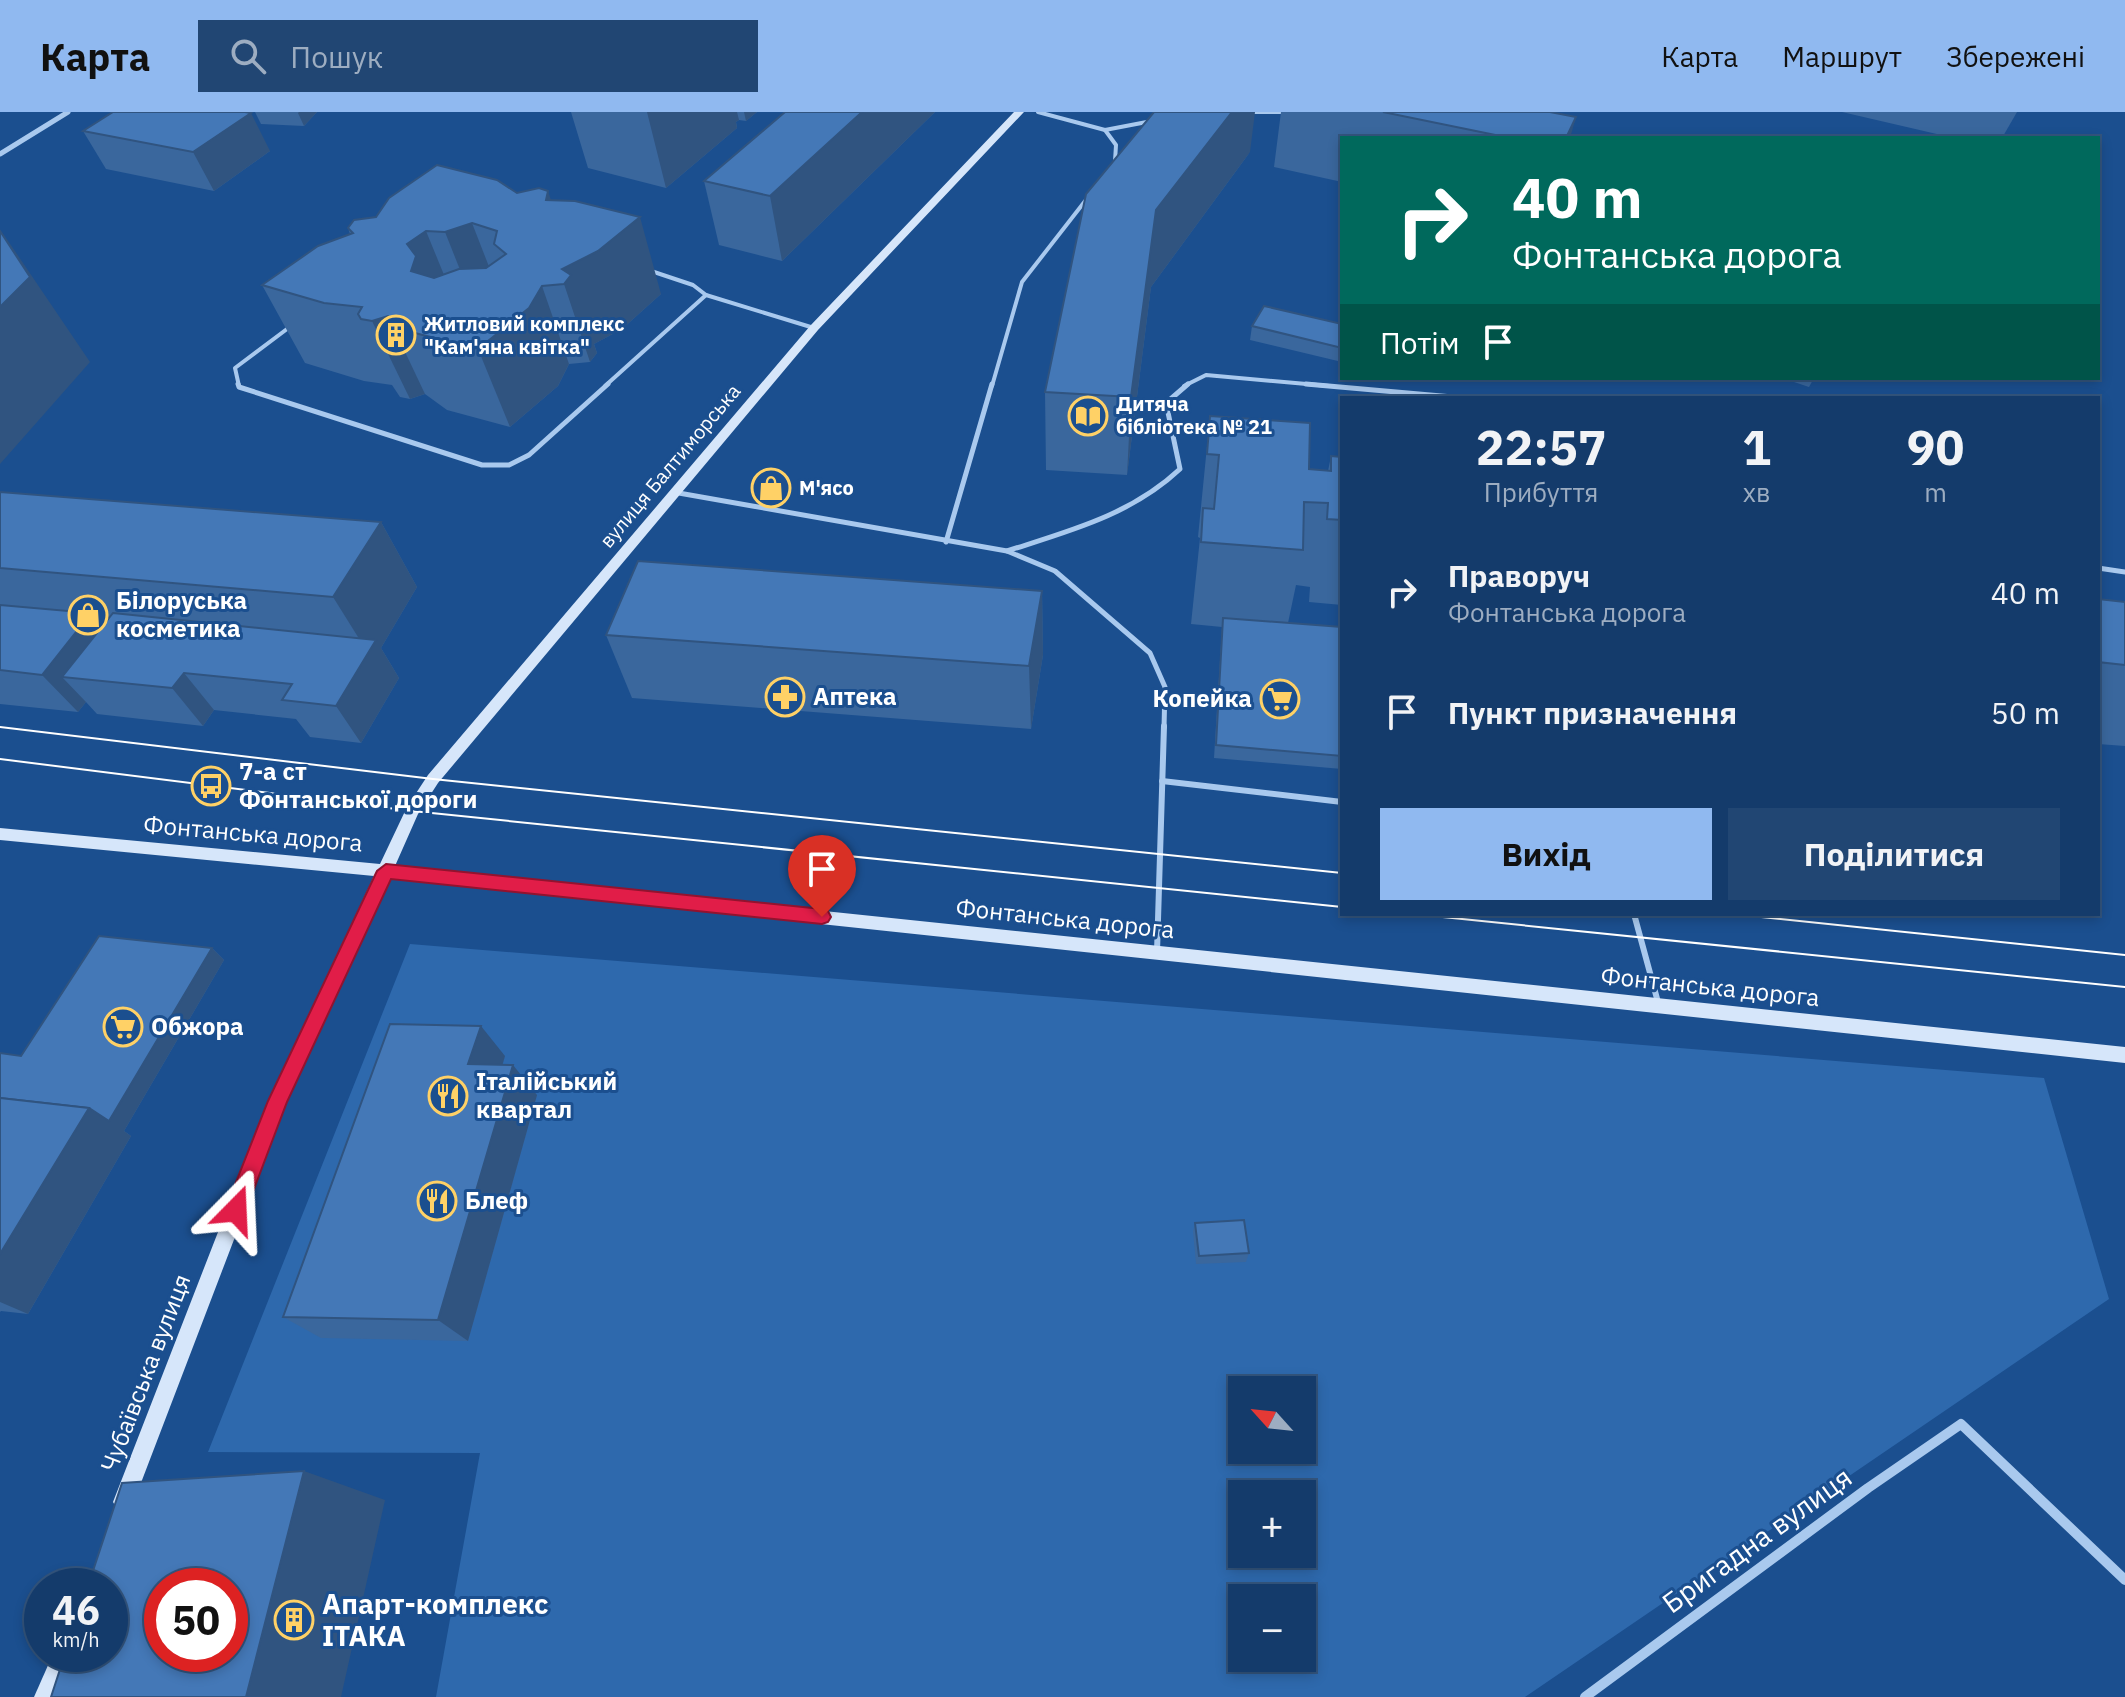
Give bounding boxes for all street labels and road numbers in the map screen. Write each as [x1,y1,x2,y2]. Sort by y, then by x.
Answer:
street label: вулиця Балтиморська [593,378,746,553]
street label: Фонтанська дорога [142,807,364,859]
street label: Фонтанська дорога [954,891,1176,945]
street label: Фонтанська дорога [1599,959,1821,1013]
street label: Чубаївська вулиця [93,1269,197,1476]
street label: Бригадна вулиця [1655,1458,1859,1621]

